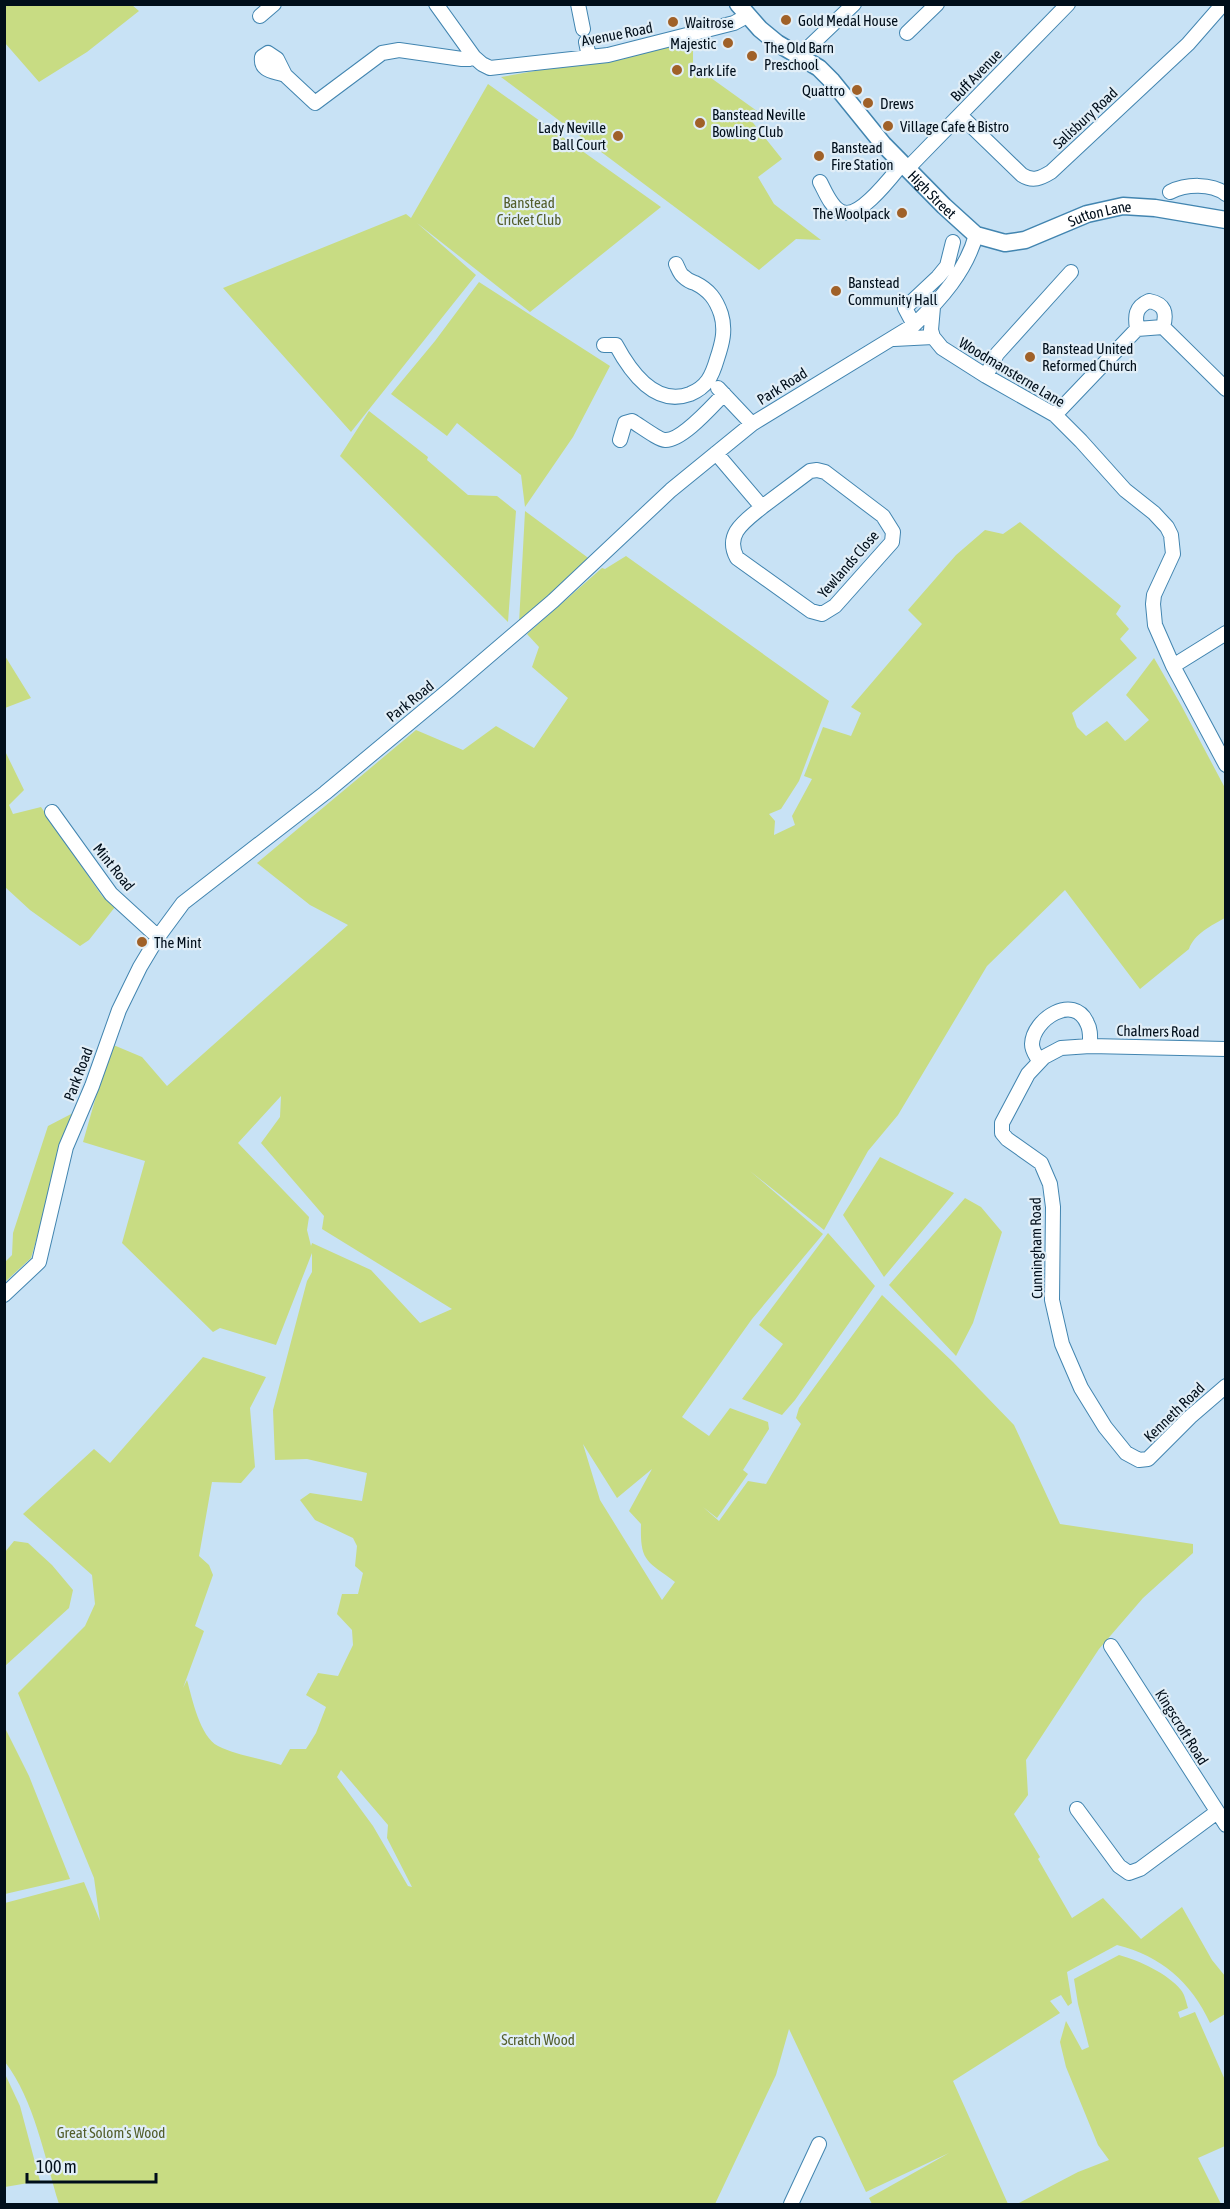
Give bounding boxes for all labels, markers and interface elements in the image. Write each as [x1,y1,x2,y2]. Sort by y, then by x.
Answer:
place label: Gold Medal House [798,12,898,29]
marker: Gold Medal House [779,13,793,27]
place label: Waitrose [685,14,734,31]
marker: Waitrose [666,15,680,29]
street label: Avenue Road [580,19,654,49]
place label: Majestic [670,35,716,52]
marker: Majestic [721,36,735,50]
place label: The Old Barn Preschool [764,39,834,73]
street label: Buff Avenue [947,45,1005,105]
marker: The Old Barn Preschool [745,49,759,63]
place label: Park Life [689,62,737,79]
marker: Park Life [670,63,684,77]
place label: Quattro [802,82,845,99]
marker: Quattro [850,83,864,97]
street label: Salisbury Road [1049,84,1121,152]
place label: Drews [880,95,914,112]
marker: Drews [861,96,875,110]
place label: Banstead Neville Bowling Club [712,106,806,140]
marker: Banstead Neville Bowling Club [693,116,707,130]
place label: Village Cafe & Bistro [900,118,1009,135]
place label: Lady Neville Ball Court [538,119,606,153]
marker: Village Cafe & Bistro [881,119,895,133]
marker: Lady Neville Ball Court [611,129,625,143]
place label: Banstead Fire Station [831,139,893,173]
marker: Banstead Fire Station [812,149,826,163]
street label: High Street [905,166,960,222]
park label: Banstead Cricket Club [497,194,561,228]
street label: Sutton Lane [1065,197,1132,230]
place label: The Woolpack [813,205,890,222]
marker: The Woolpack [895,206,909,220]
place label: Banstead Community Hall [848,274,938,308]
marker: Banstead Community Hall [829,284,843,298]
street label: Woodmansterne Lane [956,334,1068,410]
place label: Banstead United Reformed Church [1042,340,1137,374]
marker: Banstead United Reformed Church [1023,350,1037,364]
street label: Park Road [754,364,810,408]
street label: Yewlands Close [814,527,882,601]
street label: Park Road [383,677,437,725]
street label: Mint Road [90,840,138,894]
place label: The Mint [154,934,202,951]
marker: The Mint [135,935,149,949]
street label: Chalmers Road [1116,1022,1200,1040]
street label: Park Road [60,1045,96,1103]
street label: Cunningham Road [1027,1197,1045,1299]
street label: Kenneth Road [1140,1379,1208,1445]
street label: Kingscroft Road [1152,1686,1212,1768]
park label: Scratch Wood [501,2031,575,2048]
park label: Great Solom's Wood [57,2124,165,2141]
scale bar [27,2146,156,2184]
text: 100 m [36,2156,77,2177]

